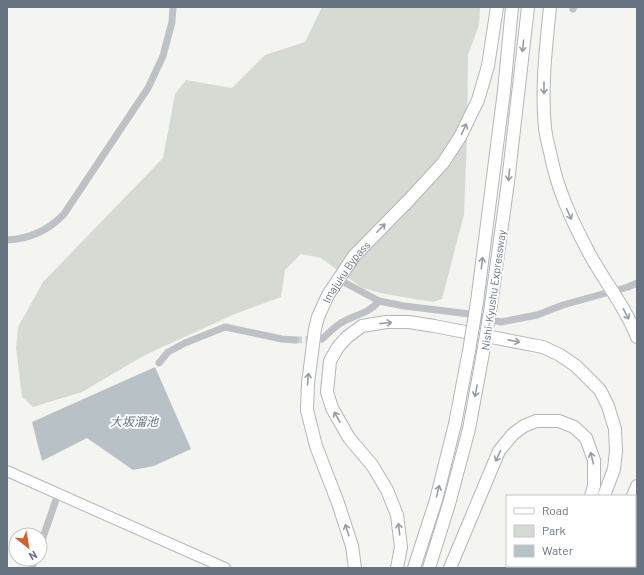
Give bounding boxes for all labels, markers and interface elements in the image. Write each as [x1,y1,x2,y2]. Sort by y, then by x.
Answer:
one-way arrow [520,39,527,52]
one-way arrow [540,81,548,94]
one-way arrow [461,123,468,135]
one-way arrow [505,168,513,181]
one-way arrow [566,208,573,220]
one-way arrow [376,223,386,233]
street label: Nishi-Kyushu Expressway [478,229,508,351]
street label: Imajuku Bypass [319,238,372,305]
one-way arrow [478,257,486,270]
one-way arrow [622,308,630,320]
one-way arrow [379,319,392,326]
one-way arrow [507,338,520,346]
one-way arrow [305,373,312,386]
one-way arrow [472,384,480,397]
one-way arrow [333,411,341,423]
water label: 大坂溜池 [110,414,159,428]
one-way arrow [494,449,501,461]
one-way arrow [588,452,596,465]
one-way arrow [435,484,442,497]
legend [506,495,636,567]
text: Road [542,503,569,517]
one-way arrow [395,523,403,536]
text: Park [542,523,566,537]
one-way arrow [343,524,350,537]
north arrow [8,527,48,567]
text: Water [542,543,574,557]
text: N [27,549,40,564]

